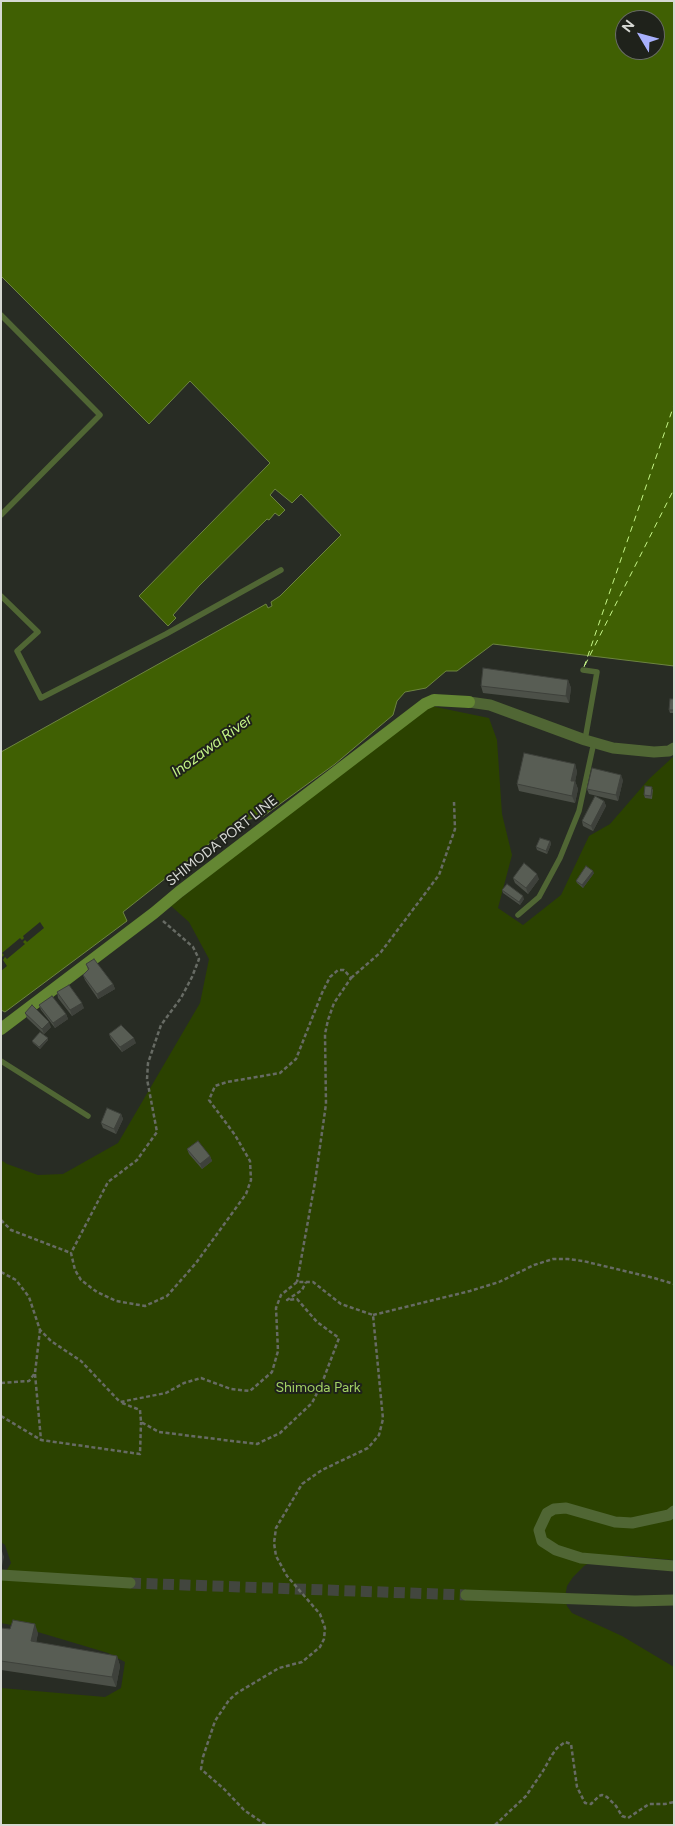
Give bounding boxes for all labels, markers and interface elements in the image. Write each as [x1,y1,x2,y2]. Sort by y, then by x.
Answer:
north arrow [615,10,665,60]
text: N [618,17,638,36]
water label: Inozawa River [168,711,256,781]
street label: SHIMODA PORT LINE [163,792,281,890]
park label: Shimoda Park [275,1380,361,1396]

